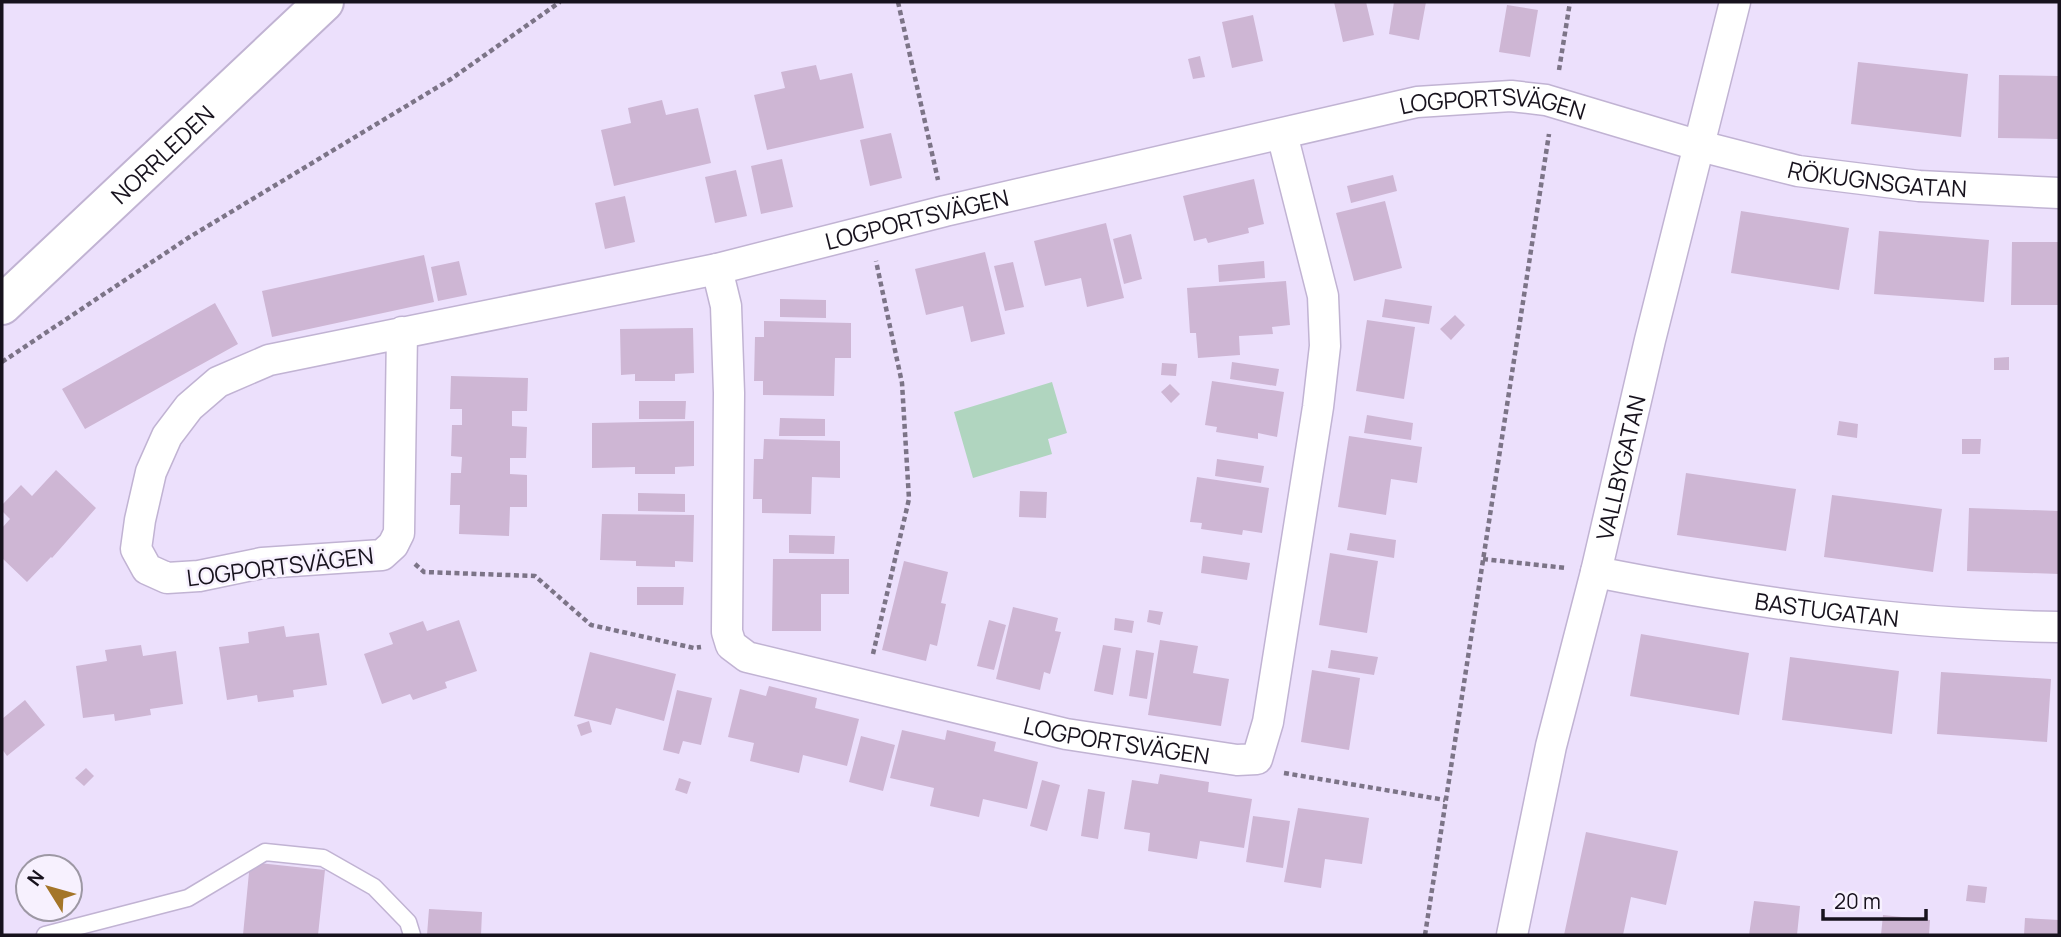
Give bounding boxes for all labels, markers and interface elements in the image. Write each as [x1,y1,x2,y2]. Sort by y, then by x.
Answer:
street label: LOGPORTSVÄGEN [1396,80,1590,127]
street label: NORRLEDEN [104,98,221,211]
street label: RÖKUGNSGATAN [1785,153,1968,204]
street label: LOGPORTSVÄGEN [821,181,1012,257]
street label: VALLBYGATAN [1588,392,1653,543]
street label: LOGPORTSVÄGEN [185,539,375,593]
street label: BASTUGATAN [1753,584,1900,634]
street label: LOGPORTSVÄGEN [1020,708,1212,772]
north arrow [14,853,84,923]
text: N [21,864,50,891]
scale bar [1823,878,1926,922]
text: 20 m [1834,887,1881,915]

